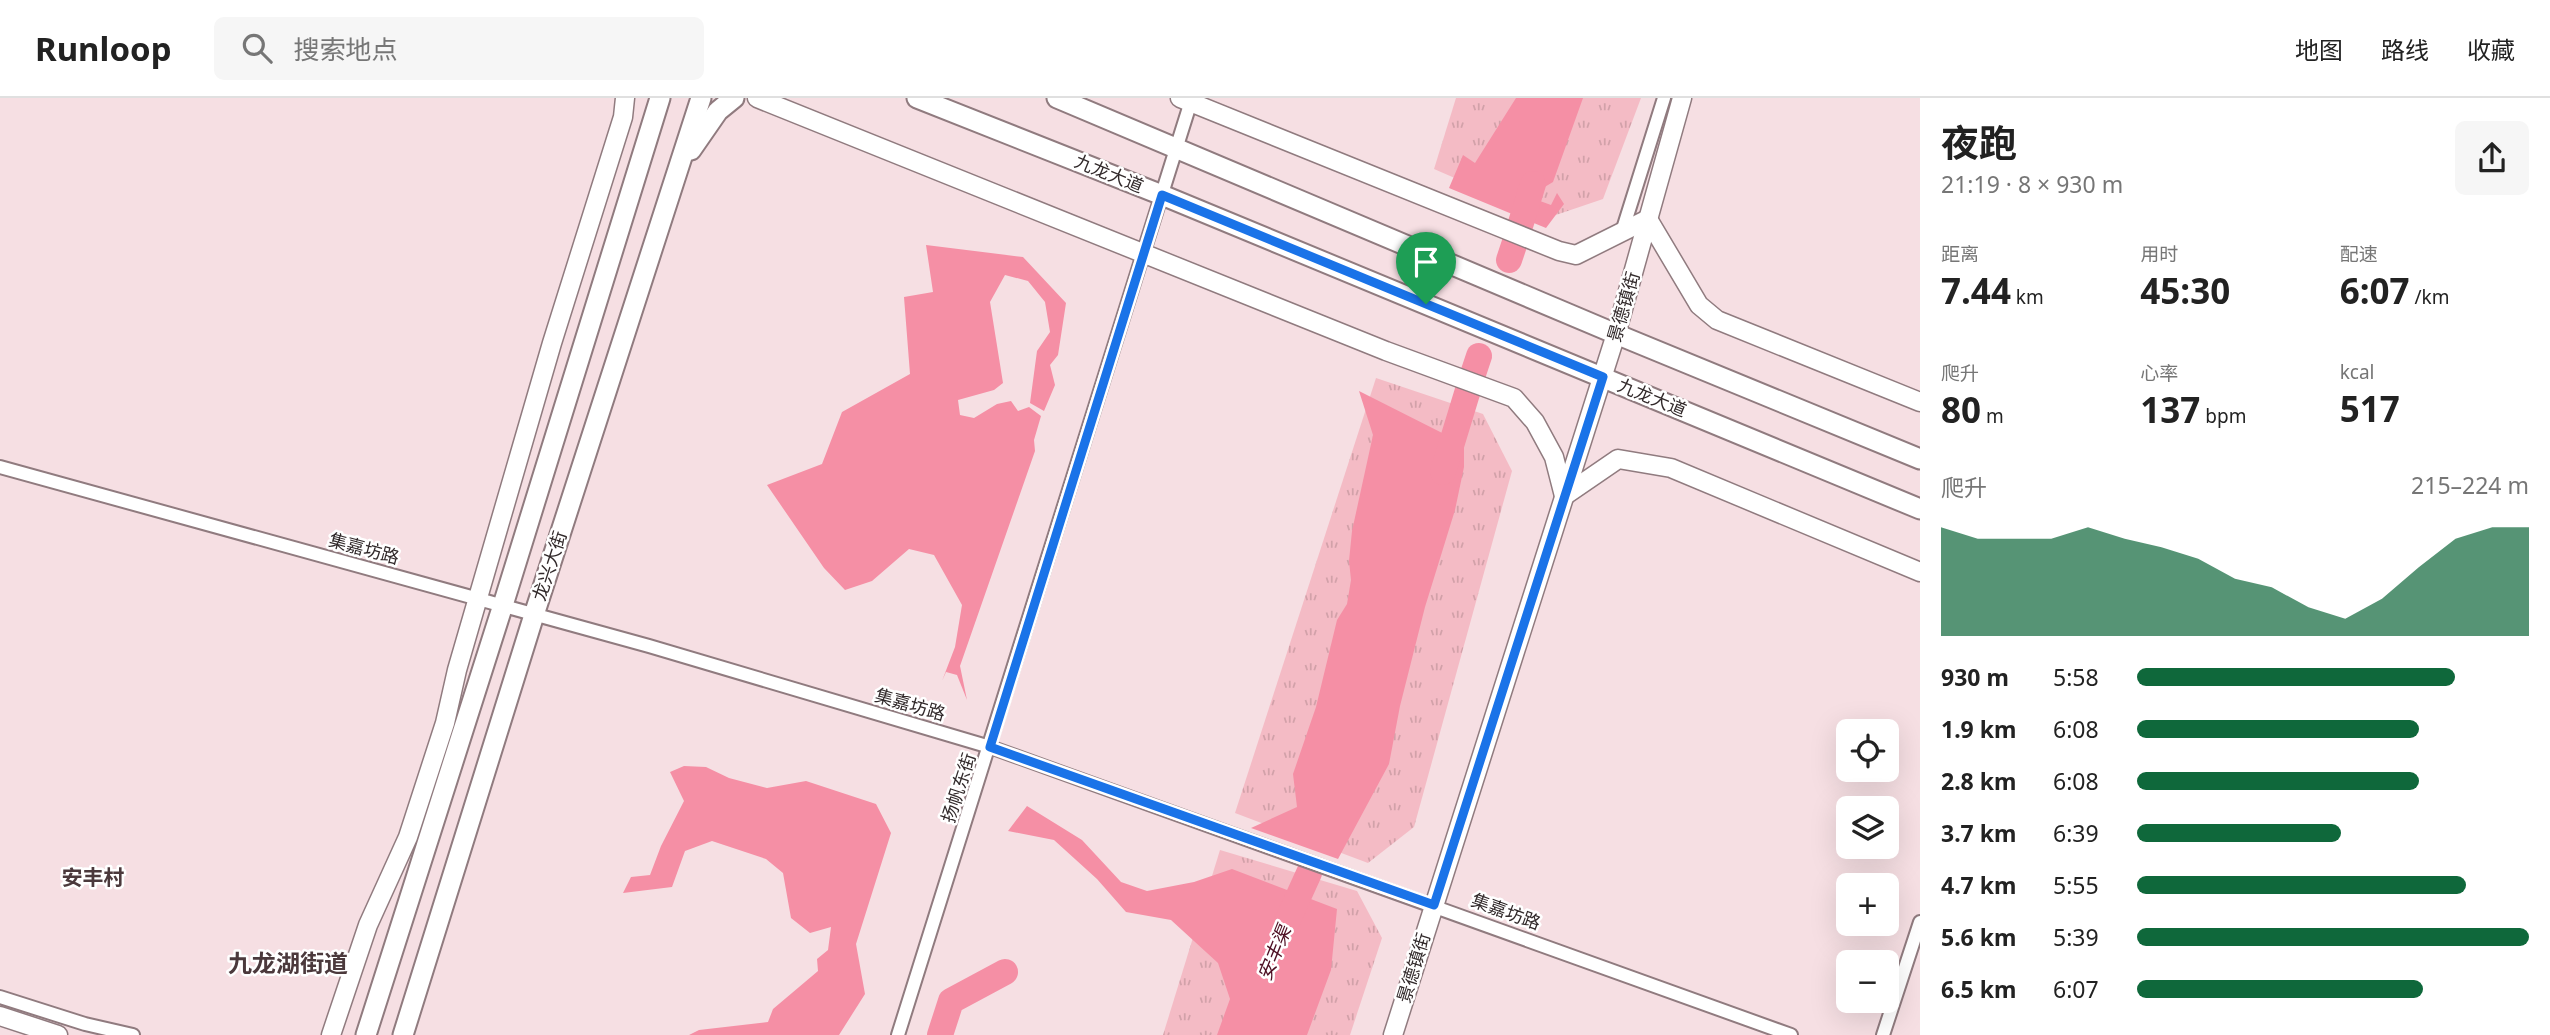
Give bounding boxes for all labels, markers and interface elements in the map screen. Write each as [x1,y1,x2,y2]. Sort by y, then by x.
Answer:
search box [214,17,704,80]
text: Runloop [35,26,172,71]
icon: search [238,29,276,67]
text: 搜索地点 [294,31,398,67]
text: 地图 [2295,33,2343,66]
text: 路线 [2381,33,2429,66]
text: 收藏 [2467,33,2515,66]
text: 夜跑 [1941,116,2017,168]
button: share [2455,121,2529,195]
street label: 九龙大道 [1072,148,1147,198]
text: 21:19 · 8 × 930 m [1941,168,2123,200]
pin [1396,232,1456,304]
text: 距离 [1941,241,1979,267]
text: 用时 [2140,241,2178,267]
text: 配速 [2340,241,2378,267]
icon: arrive [1407,243,1445,281]
text: 7.44 [1941,267,2011,314]
text: 45:30 [2140,267,2230,314]
text: 6:07 [2340,267,2410,314]
street label: 景德镇街 [1602,269,1644,345]
text: km [2011,284,2044,310]
text: /km [2410,284,2449,310]
text: kcal [2340,359,2374,385]
text: 爬升 [1941,360,1979,386]
text: 心率 [2140,360,2178,386]
street label: 九龙大道 [1615,372,1690,422]
text: 517 [2340,385,2400,432]
text: 80 [1941,386,1981,433]
text: 137 [2140,386,2200,433]
text: m [1981,403,2004,429]
text: bpm [2200,403,2246,429]
text: 215–224 m [2411,469,2529,501]
text: 爬升 [1941,471,1987,503]
street label: 集嘉坊路 [326,527,402,569]
street label: 龙兴大街 [527,528,572,604]
text: 930 m [1941,661,2009,693]
text: 5:58 [2053,661,2099,693]
street label: 集嘉坊路 [872,683,948,725]
text: 1.9 km [1941,713,2016,745]
text: 6:08 [2053,713,2099,745]
map controls [1836,719,1899,1013]
button: locate [1836,719,1899,782]
street label: 扬帆东街 [936,750,981,826]
text: 2.8 km [1941,765,2016,797]
text: 6:08 [2053,765,2099,797]
button: layers [1836,796,1899,859]
text: 3.7 km [1941,817,2016,849]
text: 6:39 [2053,817,2099,849]
district label: 安丰村 [62,863,125,891]
text: 4.7 km [1941,869,2016,901]
text: 5:55 [2053,869,2099,901]
button: + [1836,873,1899,936]
street label: 集嘉坊路 [1468,887,1544,935]
water label: 安丰渠 [1251,919,1298,984]
text: 5.6 km [1941,921,2016,953]
text: 5:39 [2053,921,2099,953]
street label: 景德镇街 [1391,930,1435,1006]
district label: 九龙湖街道 [228,946,348,979]
button: − [1836,950,1899,1013]
text: 6.5 km [1941,973,2016,1005]
text: 6:07 [2053,973,2099,1005]

